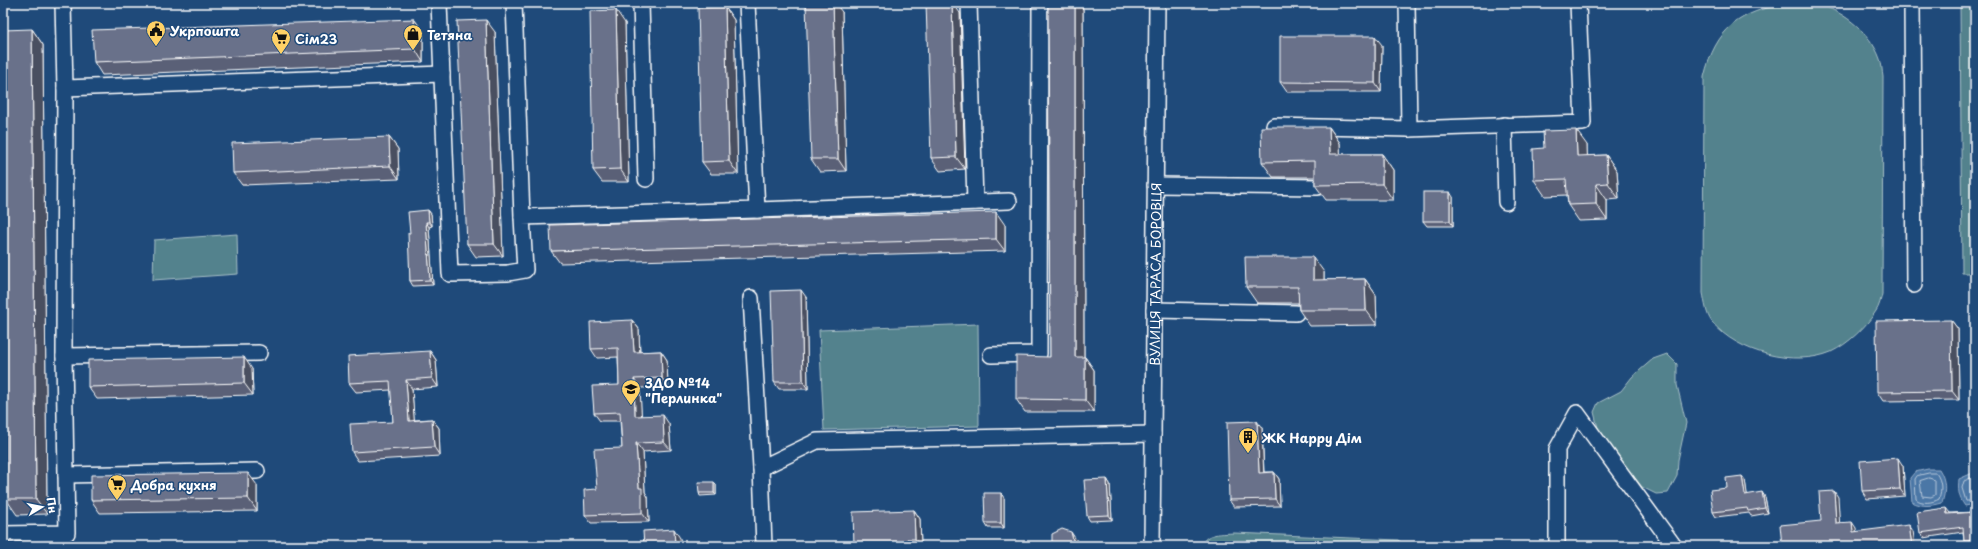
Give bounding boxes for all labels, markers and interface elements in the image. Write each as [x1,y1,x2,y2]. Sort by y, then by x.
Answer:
public building icon: Укрпошта [145,19,167,47]
place label: Укрпошта [169,21,239,40]
shop icon: Тетяна [402,23,424,51]
place label: Тетяна [427,25,472,44]
supermarket icon: Сім23 [270,27,292,55]
place label: Сім23 [295,29,338,48]
street label: ВУЛИЦЯ ТАРАСА БОРОВЦЯ [1144,182,1165,366]
place label: ЗДО №14 "Перлинка" [644,373,722,407]
school or university icon: ЗДО №14 "Перлинка" [620,378,642,406]
building icon: ЖК Happy Дім [1237,426,1259,454]
place label: ЖК Happy Дім [1261,428,1362,447]
supermarket icon: Добра кухня [106,473,128,501]
place label: Добра кухня [130,475,217,494]
north arrow [22,487,62,527]
text: Пн [43,496,62,515]

